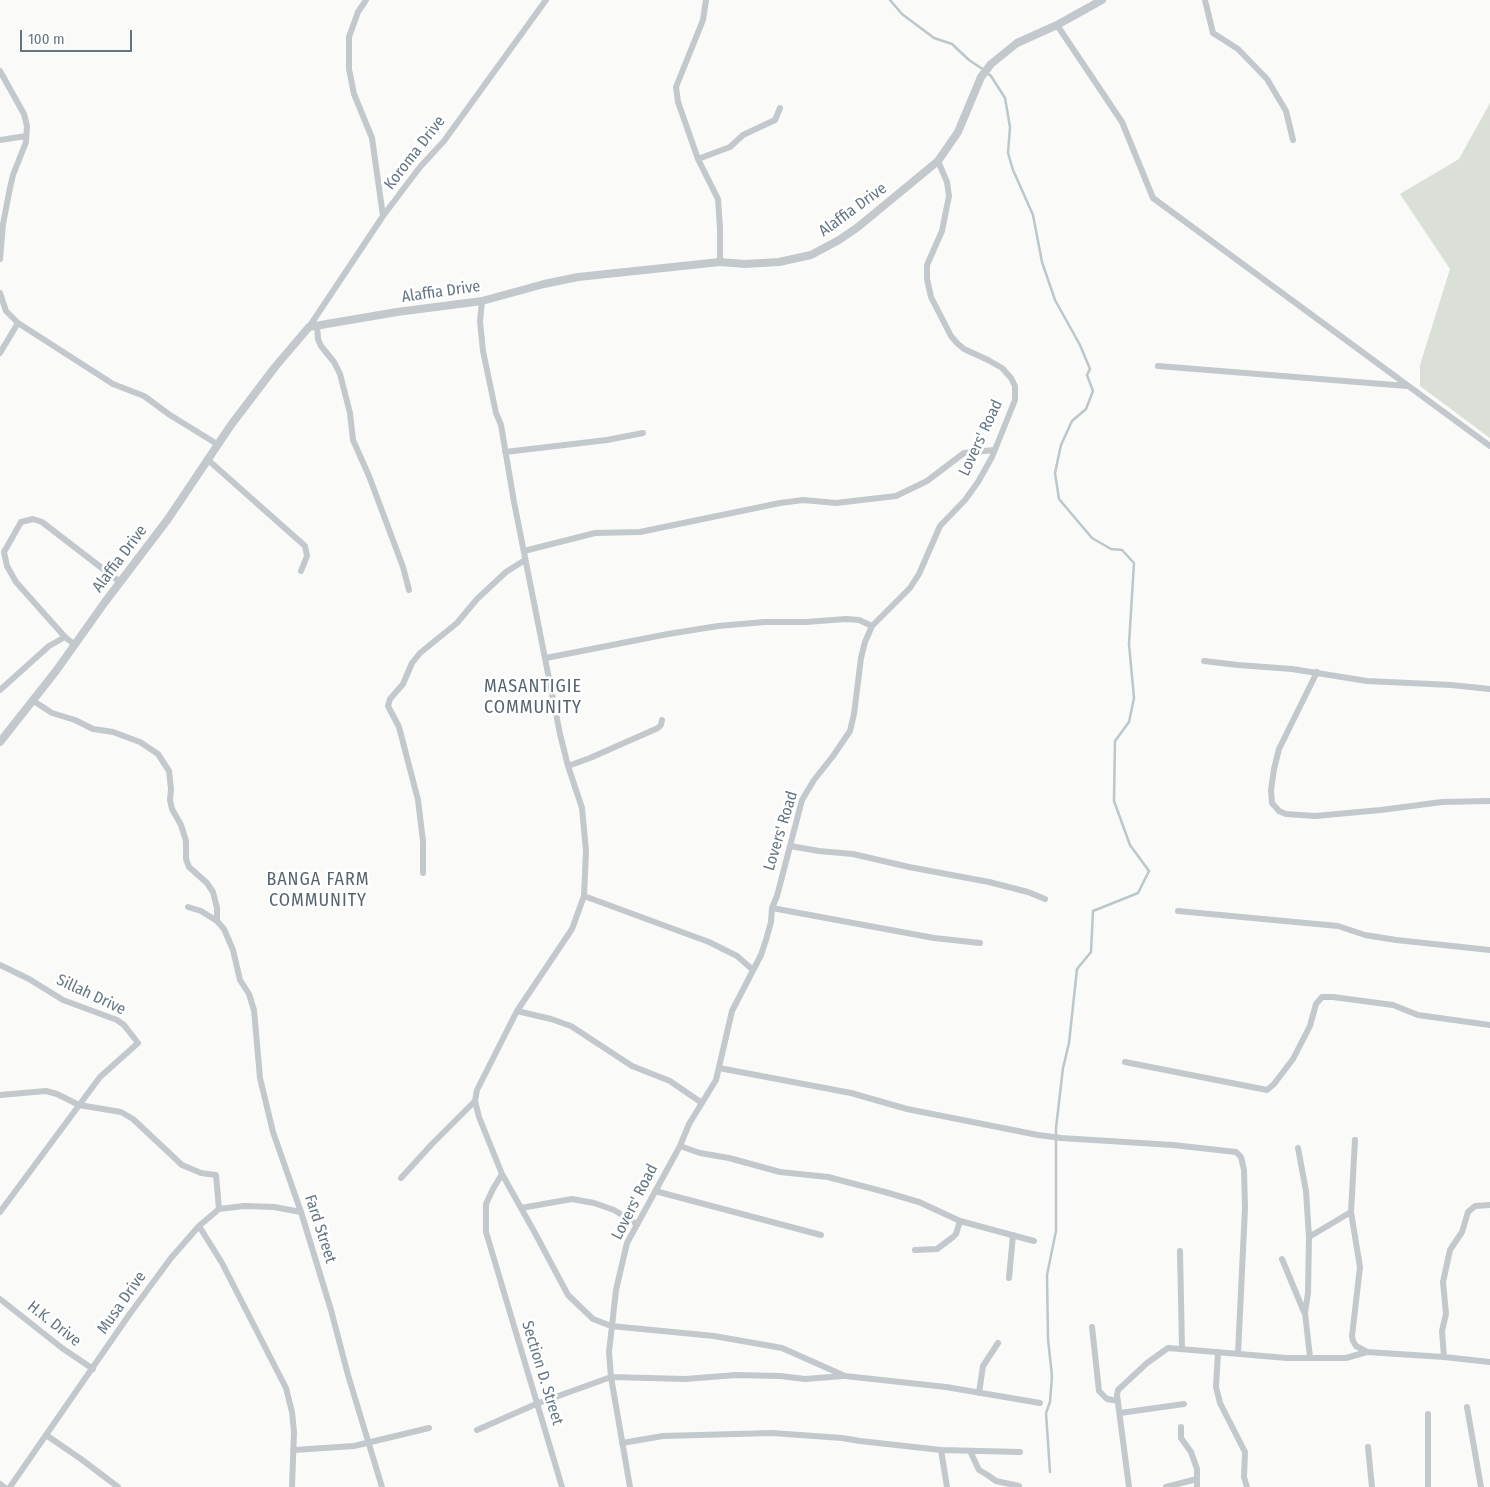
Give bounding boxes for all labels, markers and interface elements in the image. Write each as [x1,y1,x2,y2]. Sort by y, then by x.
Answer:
scale bar [22,20,135,52]
text: 100 m [28,30,65,48]
street label: Koroma Drive [380,112,450,194]
street label: Alaffia Drive [815,179,891,241]
street label: Alaffia Drive [400,277,482,307]
street label: Lovers' Road [955,397,1007,479]
street label: Alaffia Drive [89,522,151,596]
district label: MASANTIGIE COMMUNITY [483,676,583,719]
street label: Lovers' Road [760,789,802,873]
district label: BANGA FARM COMMUNITY [265,869,371,912]
street label: Sillah Drive [53,971,129,1019]
street label: Lovers' Road [608,1161,662,1243]
street label: Fard Street [300,1192,340,1266]
street label: Musa Drive [94,1268,150,1338]
street label: H.K. Drive [23,1297,85,1351]
street label: Section D. Street [517,1319,567,1427]

